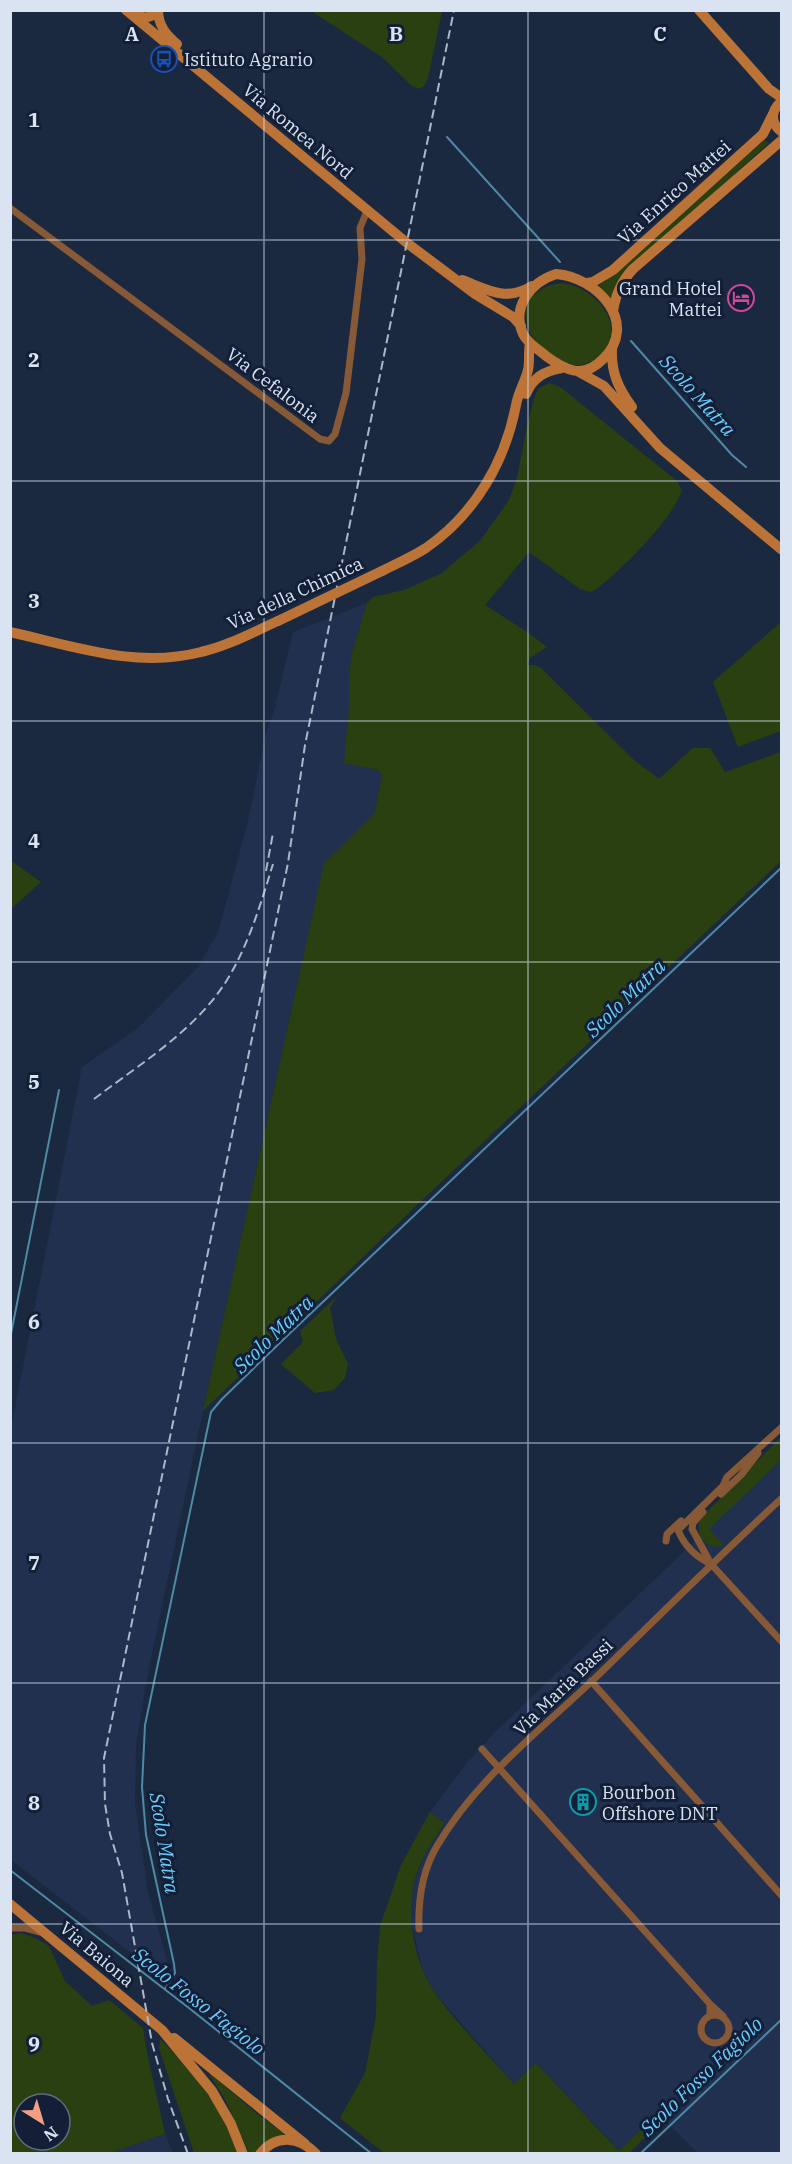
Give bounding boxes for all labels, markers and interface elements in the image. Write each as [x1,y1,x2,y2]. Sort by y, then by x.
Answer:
text: A [125,20,139,47]
text: B [389,20,403,47]
text: C [653,20,667,47]
bus stop icon: Istituto Agrario [149,44,179,74]
place label: Istituto Agrario [184,48,313,71]
street label: Via Romea Nord [238,78,358,184]
text: 1 [28,106,40,133]
street label: Via Enrico Mattei [613,135,736,249]
place label: Grand Hotel Mattei [619,277,722,321]
hotel icon: Grand Hotel Mattei [726,283,756,313]
street label: Via Cefalonia [222,342,324,428]
text: 2 [28,346,40,373]
water label: Scolo Matra [653,347,742,442]
street label: Via della Chimica [223,551,367,635]
text: 3 [28,587,40,614]
text: 4 [28,827,40,854]
water label: Scolo Matra [578,953,671,1044]
text: 5 [28,1068,40,1095]
water label: Scolo Matra [226,1289,319,1380]
text: 6 [28,1308,40,1335]
text: 7 [28,1549,40,1576]
street label: Via Maria Bassi [508,1634,618,1740]
place label: Bourbon Offshore DNT [602,1781,718,1825]
building icon: Bourbon Offshore DNT [568,1787,598,1817]
text: 8 [28,1789,40,1816]
water label: Scolo Matra [144,1790,186,1896]
street label: Via Baiona [55,1916,139,1992]
water label: Scolo Fosso Fagiolo [126,1940,271,2061]
water label: Scolo Fosso Fagiolo [633,2010,768,2142]
text: 9 [28,2030,40,2057]
north arrow [12,2092,72,2152]
text: N [40,2122,62,2146]

